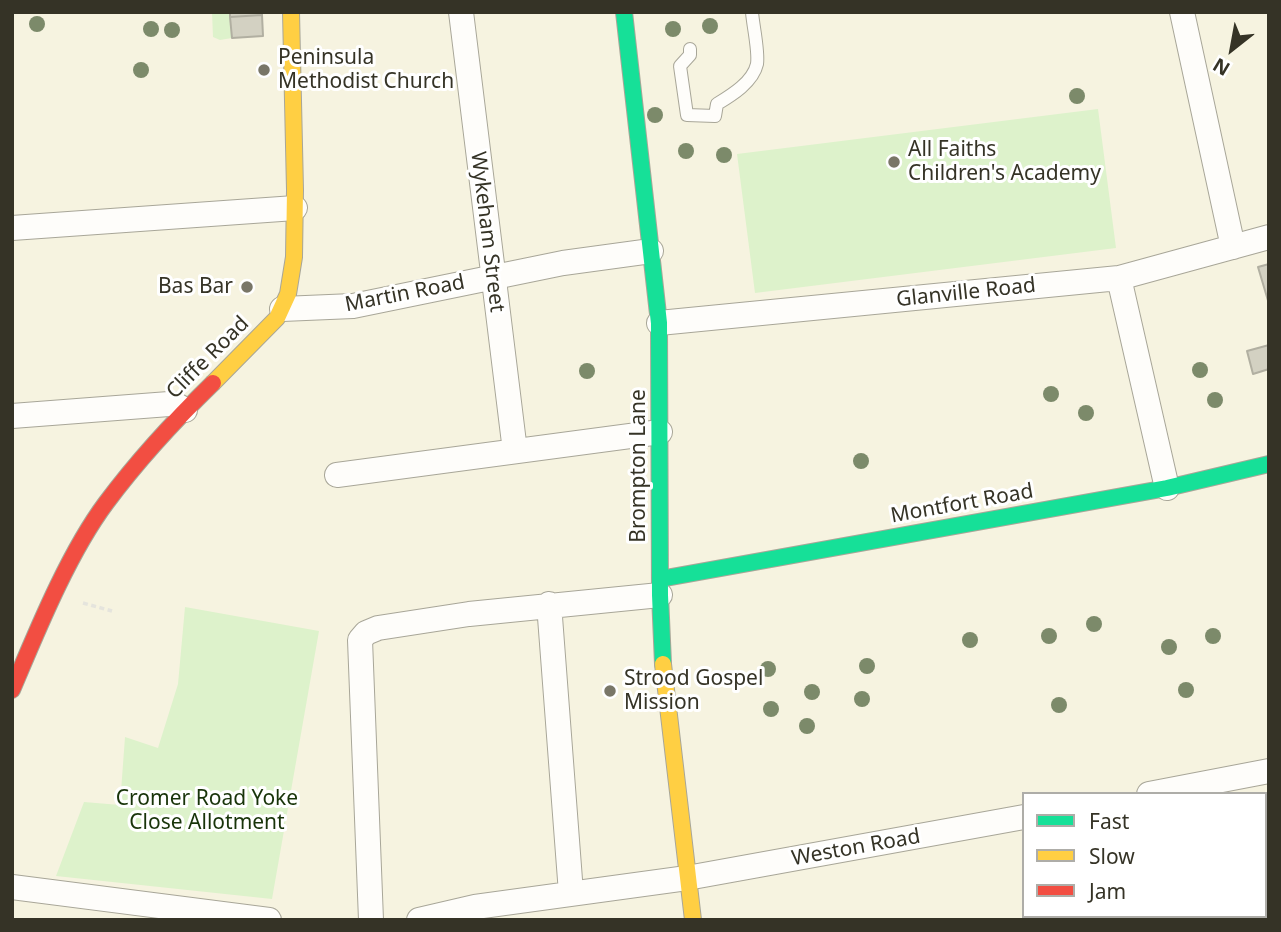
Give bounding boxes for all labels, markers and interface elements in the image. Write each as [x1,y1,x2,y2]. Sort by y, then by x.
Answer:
north arrow [1197,14,1267,84]
place label: Peninsula Methodist Church [278,45,454,95]
text: N [1208,52,1235,82]
marker: Peninsula Methodist Church [256,62,272,78]
place label: All Faiths Children's Academy [908,137,1101,187]
street label: Wykeham Street [465,150,509,314]
marker: All Faiths Children's Academy [886,154,902,170]
street label: Martin Road [343,270,467,318]
street label: Glanville Road [895,273,1037,313]
place label: Bas Bar [158,274,233,300]
marker: Bas Bar [239,279,255,295]
street label: Cliffe Road [161,311,255,405]
street label: Brompton Lane [626,389,652,543]
street label: Montfort Road [889,479,1035,529]
place label: Strood Gospel Mission [624,666,763,716]
marker: Strood Gospel Mission [602,683,618,699]
park label: Cromer Road Yoke Close Allotment [116,786,298,836]
legend [1022,792,1267,918]
text: Fast [1089,807,1129,835]
street label: Weston Road [790,824,922,872]
text: Slow [1089,842,1135,870]
text: Jam [1089,877,1126,905]

